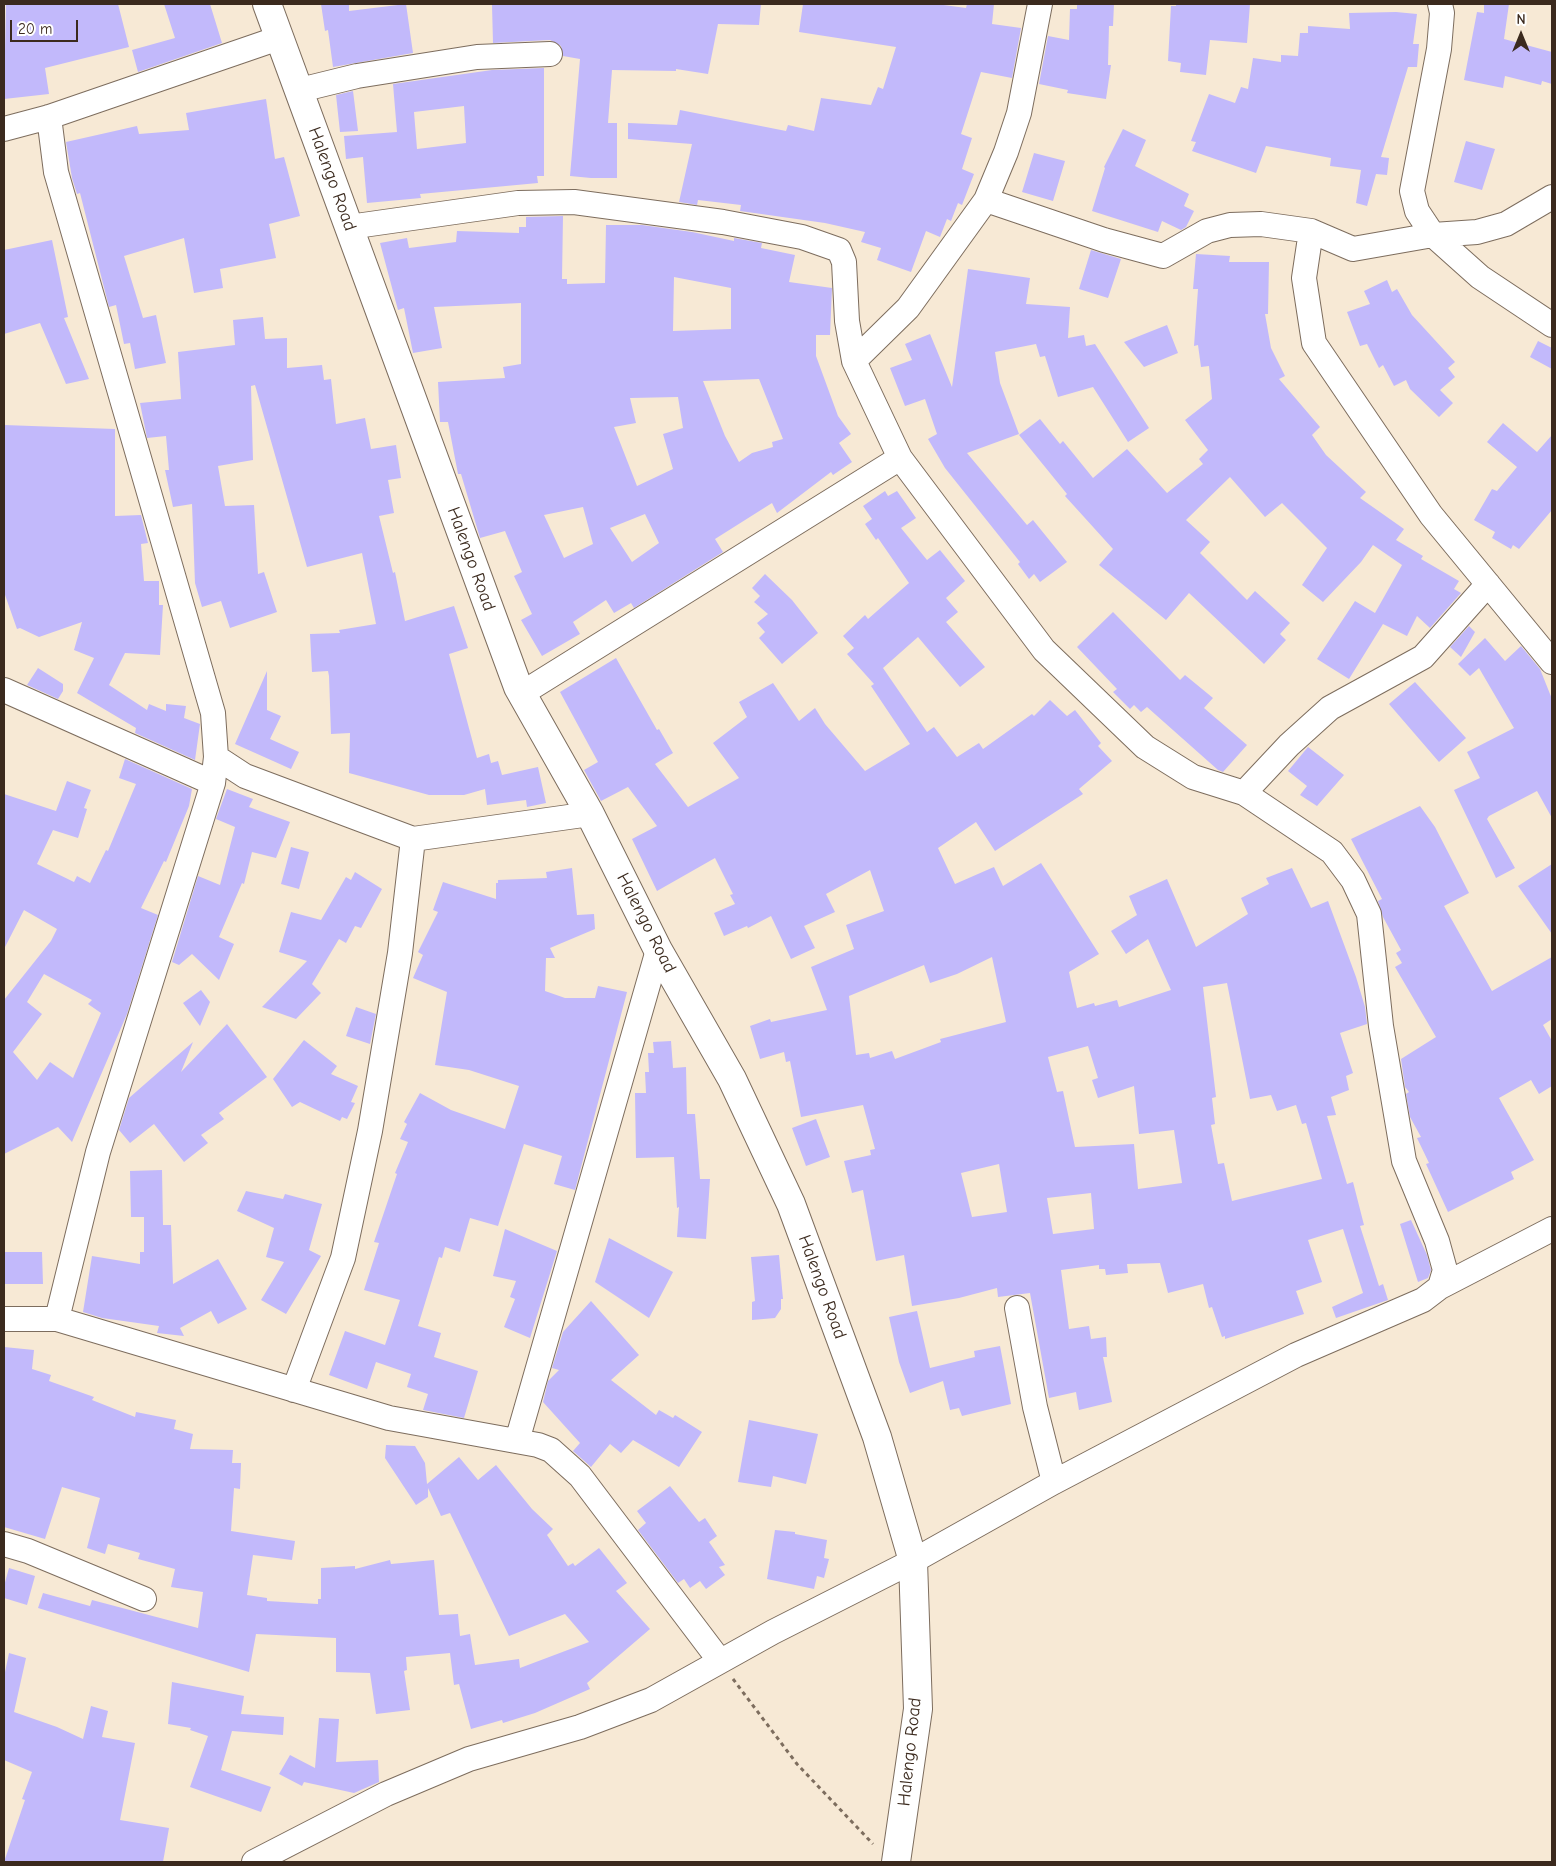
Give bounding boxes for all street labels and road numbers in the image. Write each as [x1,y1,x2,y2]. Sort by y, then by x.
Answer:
street label: Halengo Road [303,124,361,234]
street label: Halengo Road [442,504,500,614]
street label: Halengo Road [612,869,680,977]
street label: Halengo Road [793,1232,851,1342]
street label: Halengo Road [894,1697,926,1807]

